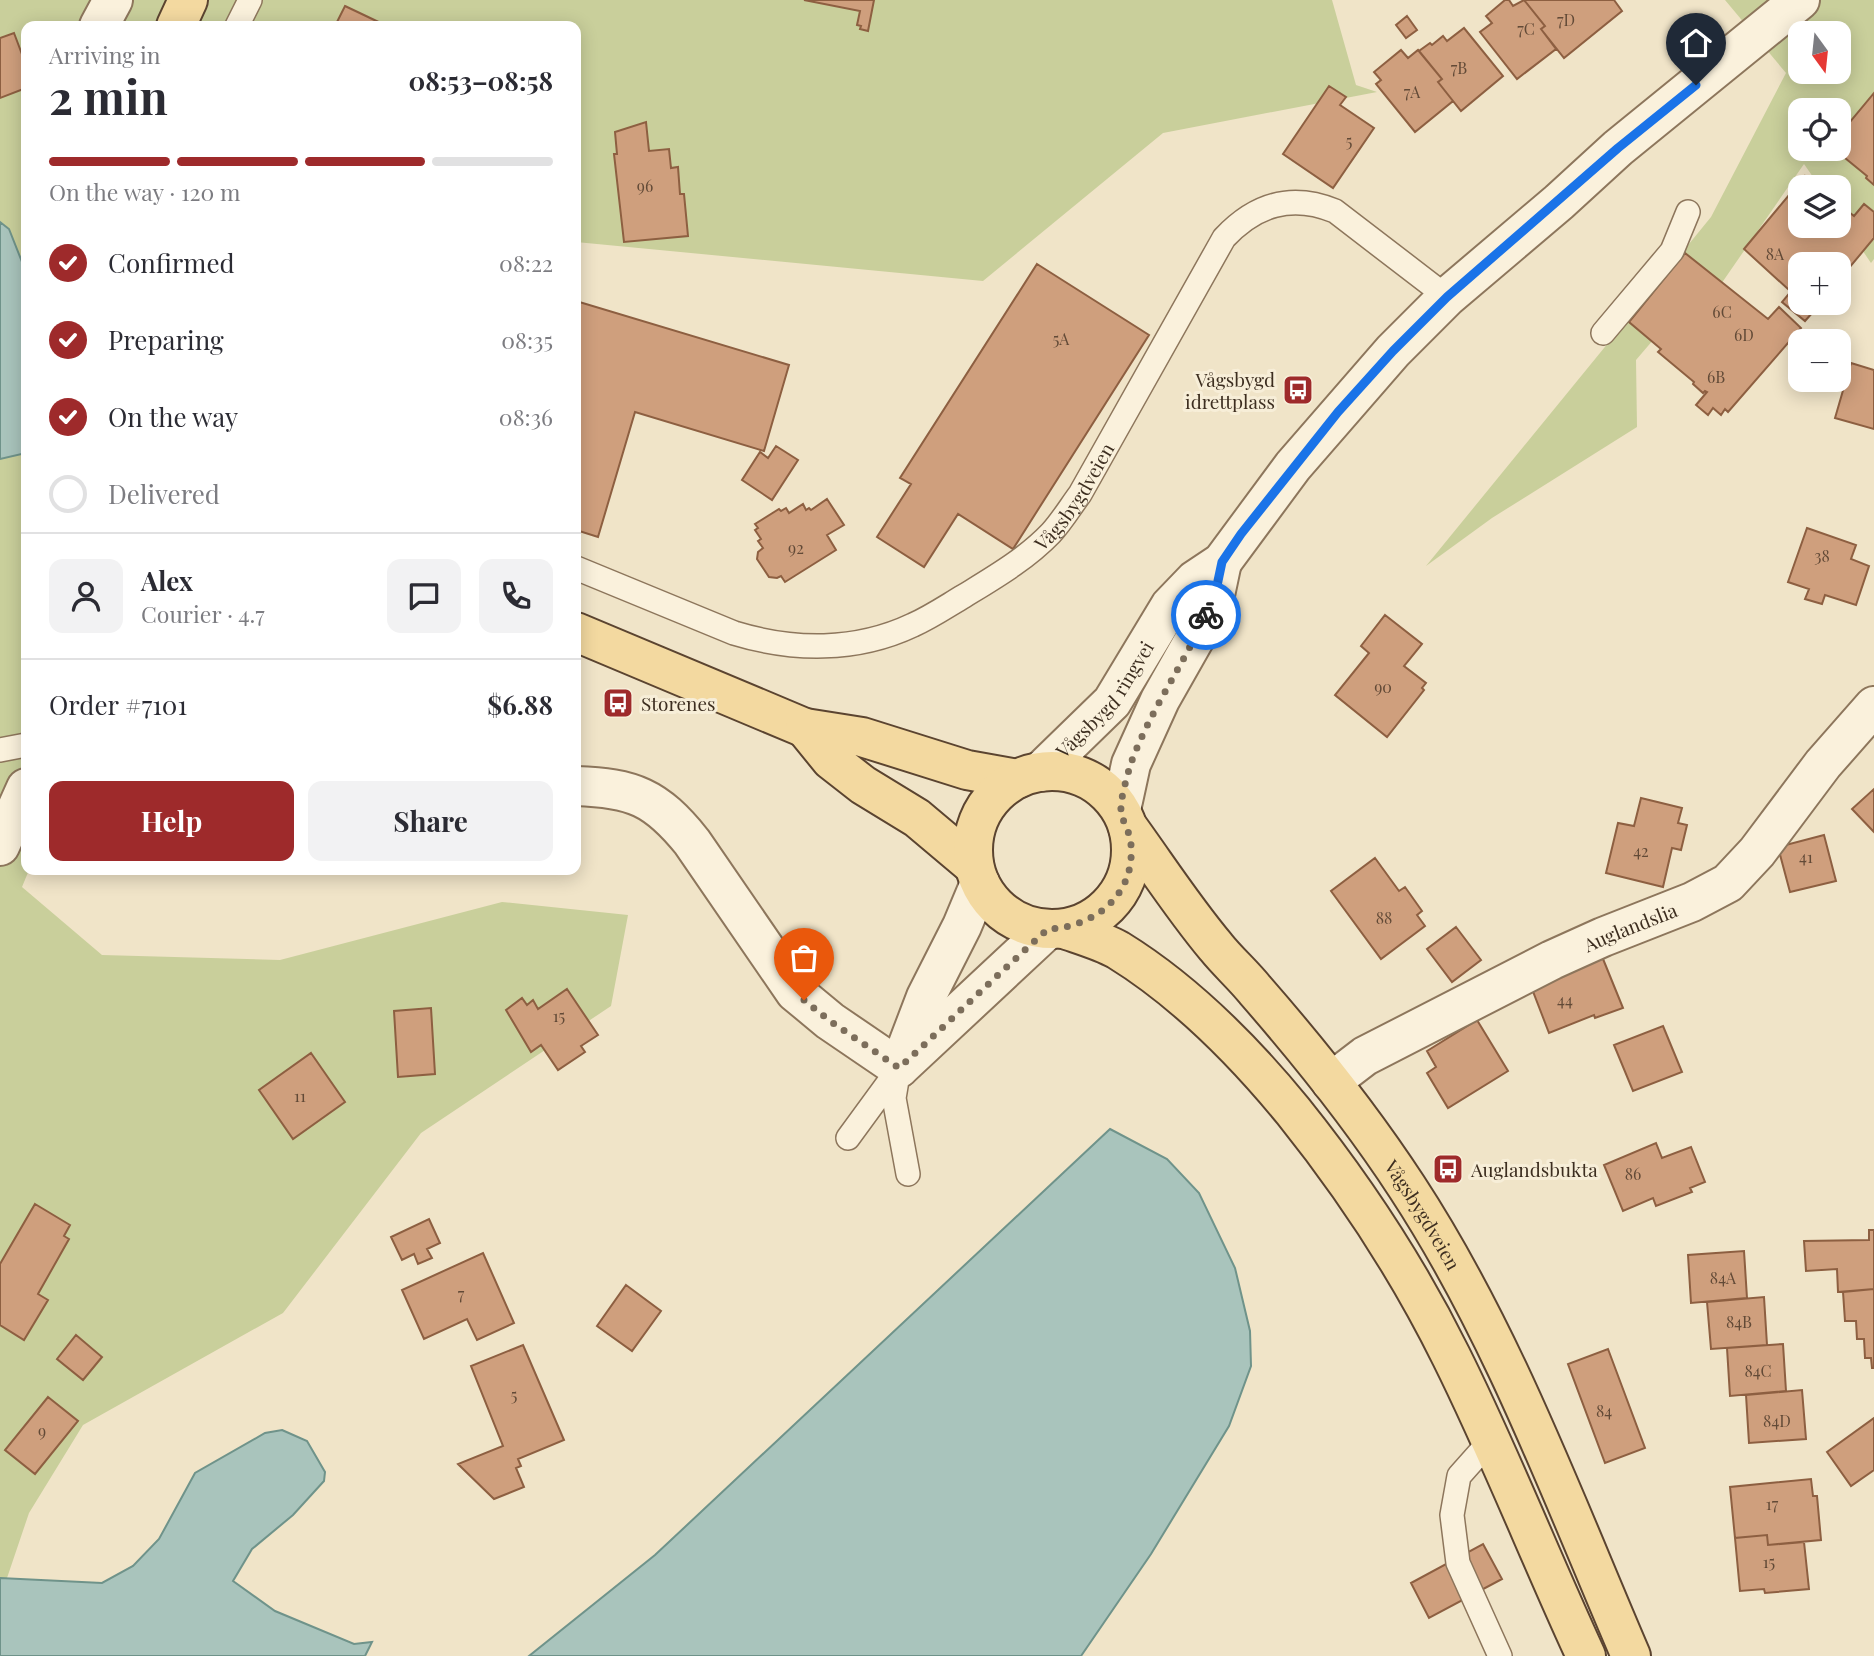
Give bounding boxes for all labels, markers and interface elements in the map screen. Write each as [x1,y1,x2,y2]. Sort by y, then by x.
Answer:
house number: 7D [1557,9,1575,30]
pin [1666,13,1726,85]
house number: 7C [1517,18,1535,39]
north arrow [1788,21,1852,84]
map controls [1788,21,1851,392]
icon: home [1677,24,1715,62]
text: Arriving in [49,39,161,70]
house number: 7B [1451,57,1467,78]
text: 08:53–08:58 [408,63,553,98]
text: 2 min [49,65,168,127]
house number: 7A [1404,81,1421,102]
button: locate [1788,98,1851,161]
house number: 5 [1346,130,1352,151]
house number: 96 [637,175,653,196]
button: layers [1788,175,1851,238]
text: On the way · 120 m [49,176,241,207]
house number: 8A [1766,243,1785,264]
icon: check [49,244,87,282]
text: Confirmed [108,245,235,280]
text: 08:22 [499,247,553,278]
button: + [1788,252,1851,315]
house number: 6C [1712,301,1732,322]
icon: check [49,321,87,359]
text: Preparing [108,322,224,357]
text: 08:35 [501,324,553,355]
house number: 6D [1734,324,1754,345]
house number: 5A [1053,328,1070,349]
button: − [1788,329,1851,392]
place label: Vågsbygd idrettplass [1185,366,1275,414]
house number: 6B [1707,366,1725,387]
bus stop icon: Vågsbygd idrettplass [1281,373,1315,407]
icon: check [49,398,87,436]
text: On the way [108,399,238,434]
text: 08:36 [499,401,553,432]
street label: Vågsbygdveien [1028,437,1120,556]
text: Delivered [108,476,220,511]
house number: 92 [788,537,804,558]
house number: 38 [1814,545,1830,566]
button: person [49,559,123,633]
button: chat [387,559,461,633]
button: phone [479,559,553,633]
text: Alex [141,563,193,598]
courier [1171,580,1241,650]
icon: bike [1187,596,1225,634]
text: Courier · 4.7 [141,598,265,629]
street label: Vågsbygd ringvei [1049,635,1159,764]
house number: 90 [1374,676,1392,697]
bus stop icon: Storenes [601,686,635,720]
text: Order #7101 [49,687,187,722]
text: $6.88 [487,687,553,722]
place label: Storenes [641,690,716,716]
button: Help [49,781,294,861]
button: Share [308,781,553,861]
house number: 42 [1633,840,1649,861]
house number: 41 [1799,846,1813,867]
street label: Auglandslia [1578,896,1681,958]
house number: 88 [1376,907,1392,928]
pin [774,928,834,1000]
icon: bag [785,939,823,977]
house number: 44 [1557,989,1573,1010]
house number: 15 [553,1005,565,1026]
house number: 11 [294,1085,306,1106]
bus stop icon: Auglandsbukta [1431,1152,1465,1186]
street label: Vågsbygdveien [1379,1154,1467,1275]
place label: Auglandsbukta [1470,1156,1598,1182]
house number: 86 [1625,1163,1641,1184]
house number: 84A [1710,1267,1737,1288]
house number: 7 [458,1283,465,1304]
house number: 84B [1726,1311,1752,1332]
house number: 84C [1744,1360,1772,1381]
house number: 5 [511,1384,517,1405]
house number: 84 [1596,1400,1612,1421]
house number: 84D [1763,1410,1791,1431]
house number: 9 [38,1420,46,1441]
house number: 17 [1766,1493,1779,1514]
house number: 15 [1763,1551,1775,1572]

